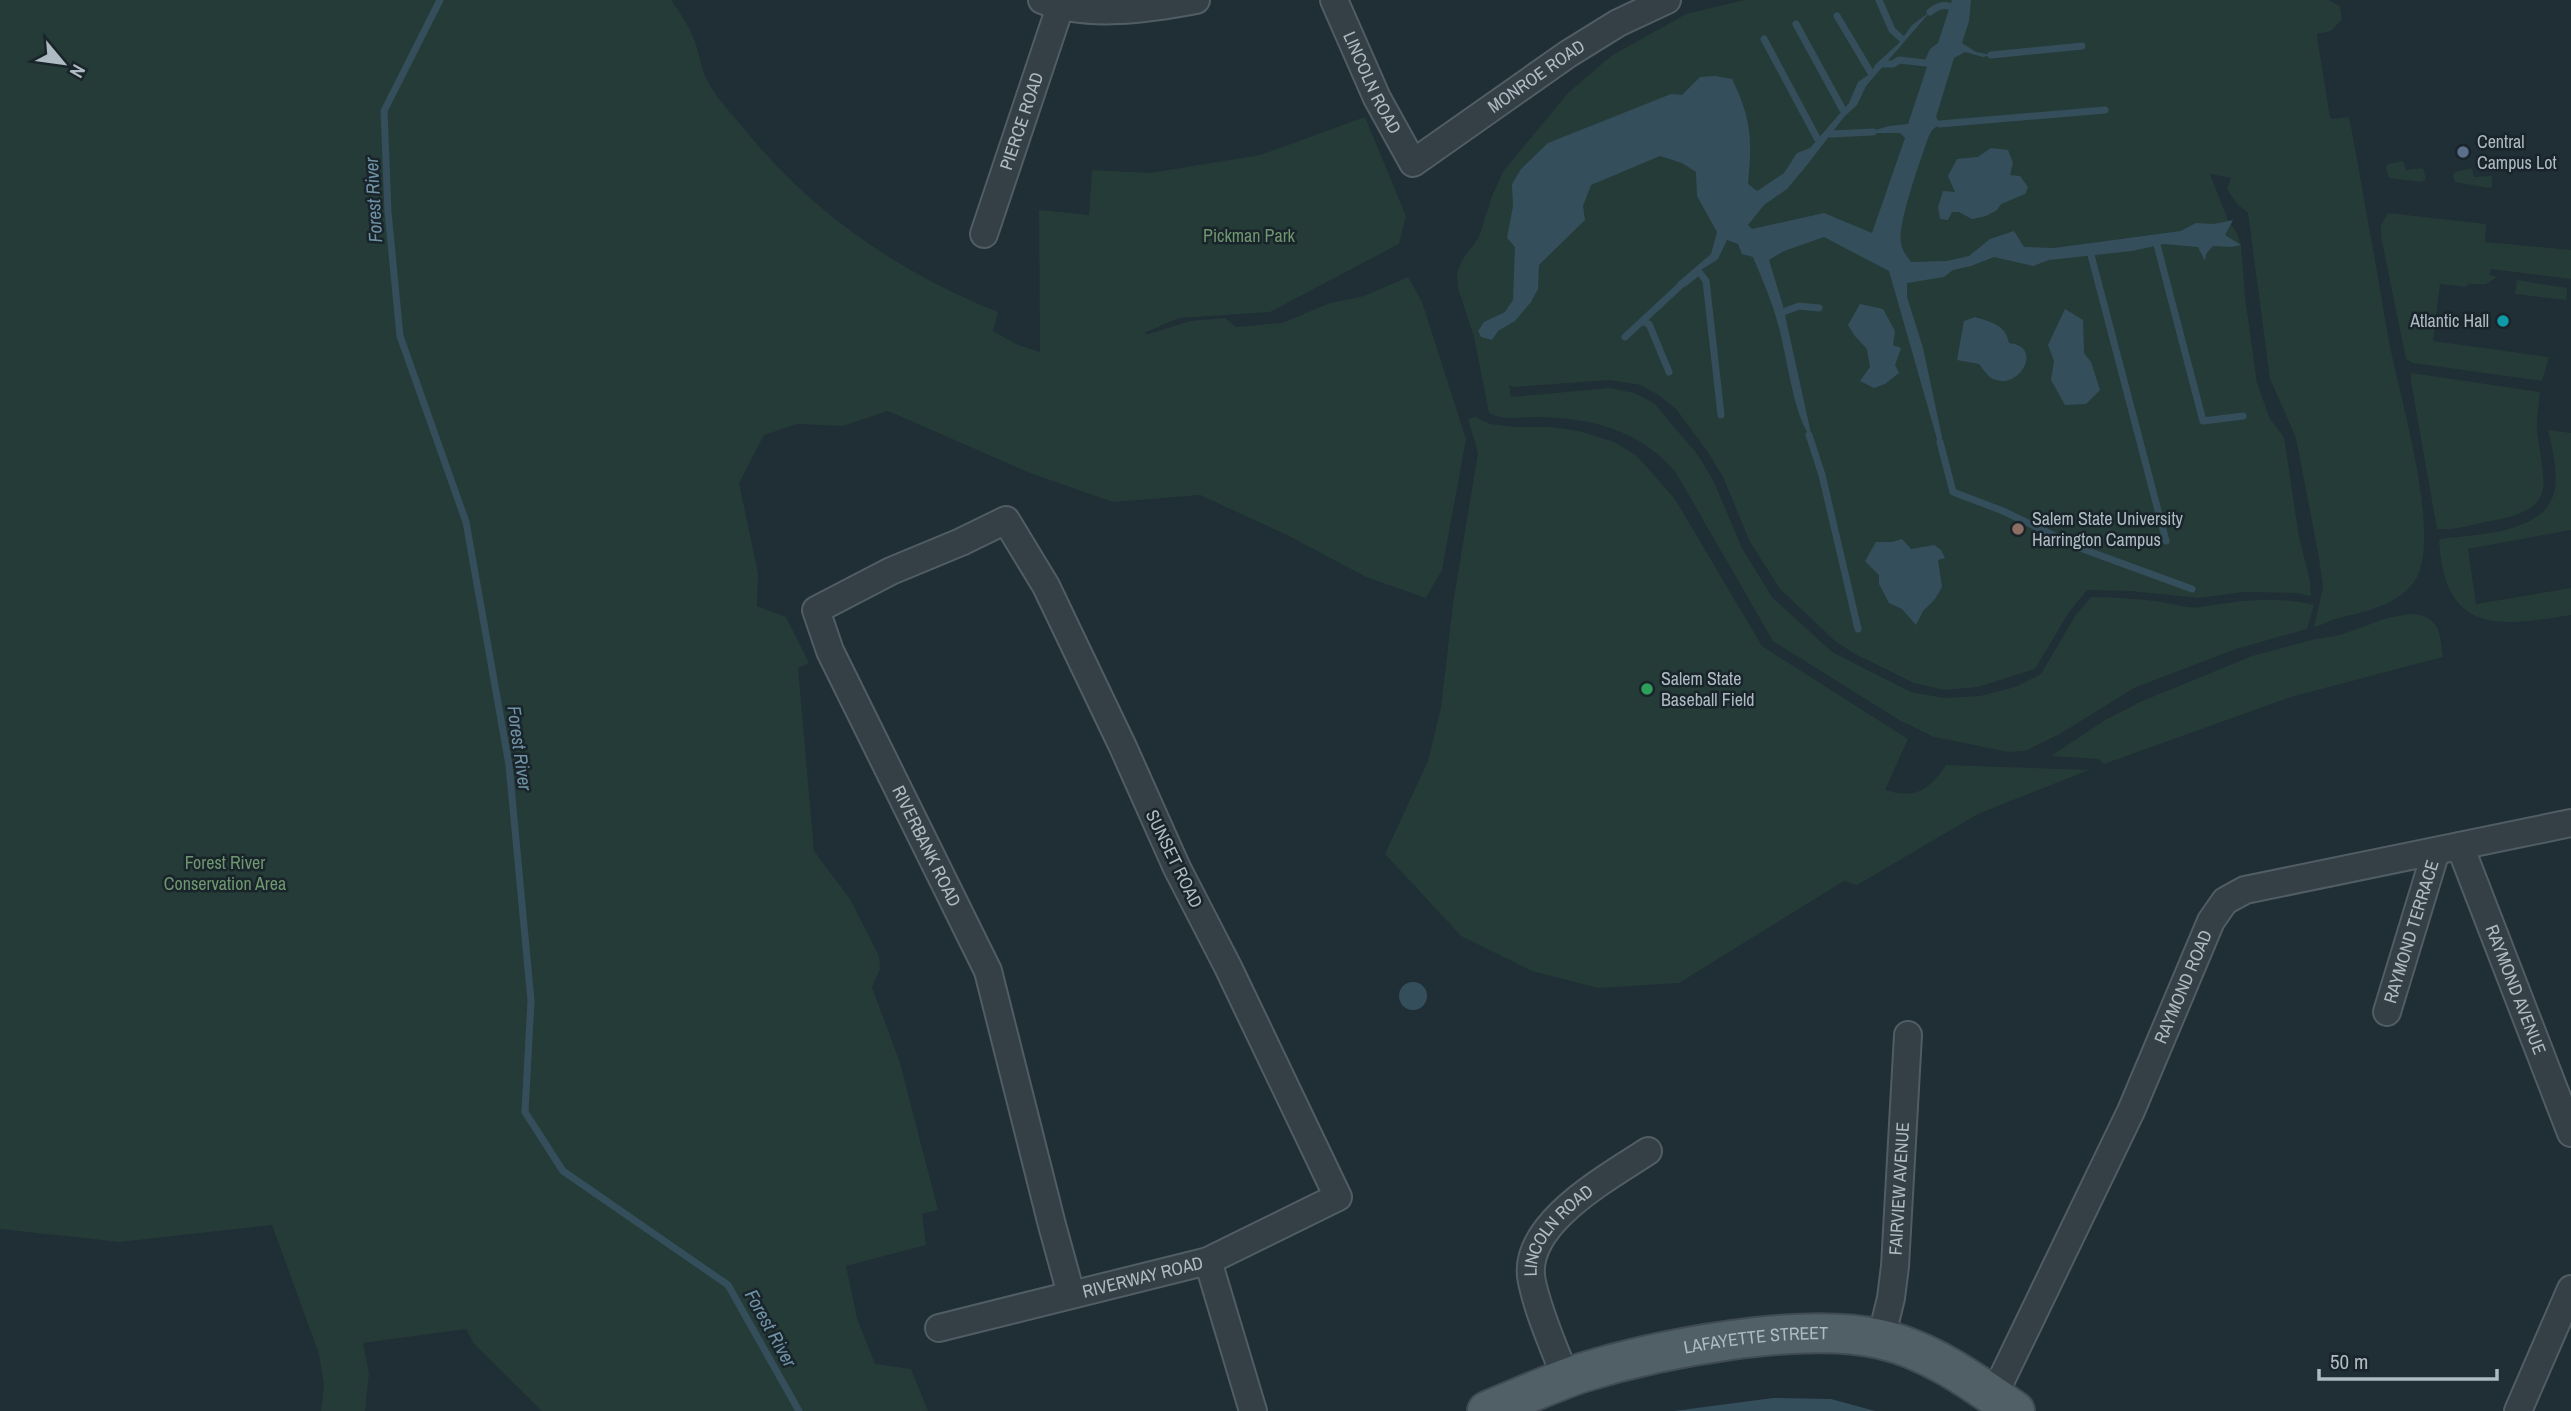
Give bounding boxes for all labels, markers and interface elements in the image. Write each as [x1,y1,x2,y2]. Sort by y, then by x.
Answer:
street label: LINCOLN ROAD [1337,27,1407,138]
north arrow [28,28,98,98]
street label: MONROE ROAD [1482,34,1589,119]
text: N [64,60,92,82]
street label: PIERCE ROAD [993,69,1049,173]
place label: Central Campus Lot [2477,129,2557,175]
marker: Central Campus Lot [2455,144,2471,160]
water label: Forest River [358,156,388,243]
park label: Pickman Park [1203,223,1296,248]
place label: Atlantic Hall [2409,308,2489,333]
marker: Atlantic Hall [2495,313,2511,329]
place label: Salem State University Harrington Campus [2032,506,2184,552]
marker: Salem State University Harrington Campus [2010,521,2026,537]
place label: Salem State Baseball Field [1661,666,1755,712]
marker: Salem State Baseball Field [1639,681,1655,697]
water label: Forest River [501,704,539,793]
street label: RIVERBANK ROAD [886,781,967,911]
street label: SUNSET ROAD [1140,805,1209,912]
park label: Forest River Conservation Area [164,850,286,896]
street label: RAYMOND TERRACE [2377,857,2445,1006]
street label: RAYMOND AVENUE [2480,921,2552,1058]
street label: RAYMOND ROAD [2148,926,2218,1047]
street label: FAIRVIEW AVENUE [1883,1121,1915,1256]
street label: LINCOLN ROAD [1518,1178,1598,1277]
street label: RIVERWAY ROAD [1080,1250,1206,1304]
water label: Forest River [739,1284,803,1372]
street label: LAFAYETTE STREET [1682,1320,1828,1360]
scale bar [2319,1338,2498,1382]
text: 50 m [2330,1347,2368,1376]

